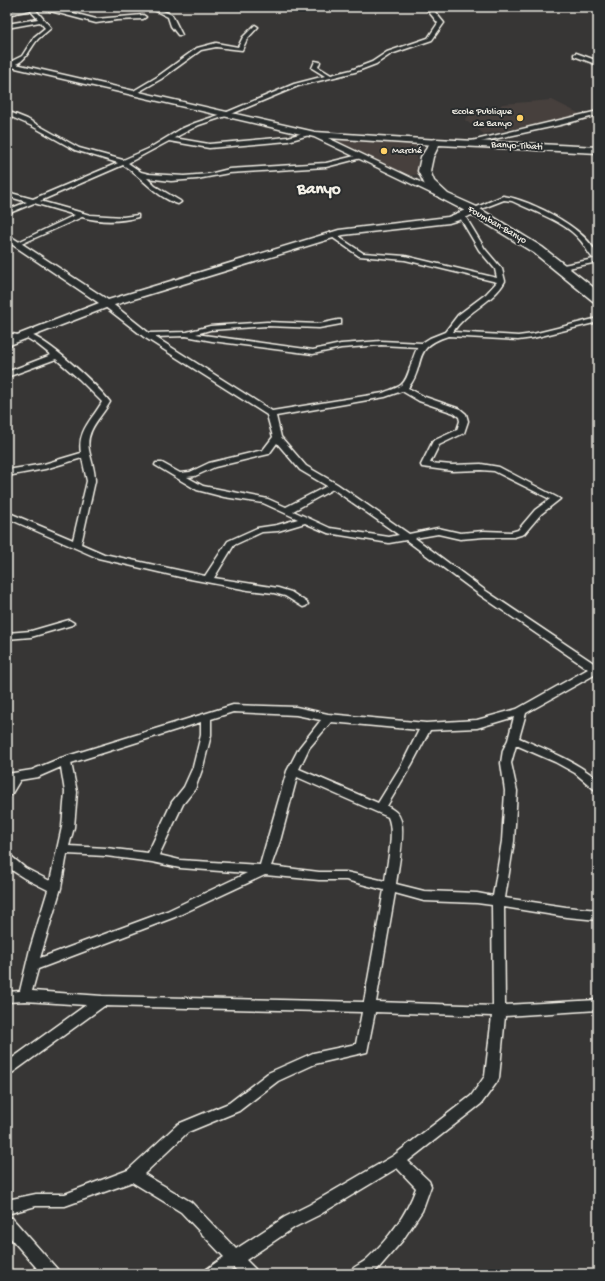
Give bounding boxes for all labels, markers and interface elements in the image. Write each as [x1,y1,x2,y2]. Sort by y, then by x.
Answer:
place label: Ecole Publique de Banyo [452,106,513,130]
marker: Ecole Publique de Banyo [515,113,525,123]
street label: Banyo-Tibati [490,139,543,153]
place label: Marché [392,145,423,157]
marker: Marché [379,146,389,156]
district label: Banyo [296,180,341,200]
street label: Foumban-Banyo [464,203,529,247]

